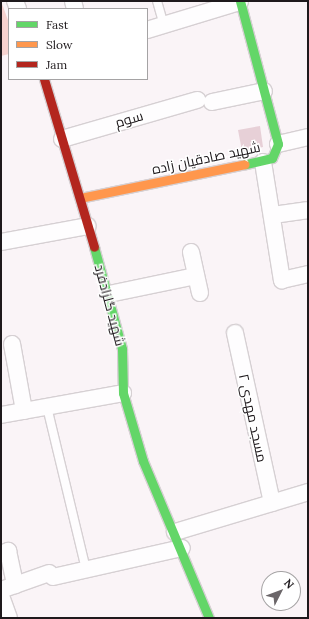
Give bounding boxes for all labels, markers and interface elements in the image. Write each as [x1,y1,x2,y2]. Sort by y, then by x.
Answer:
legend [8,8,148,80]
text: Fast [46,17,69,32]
text: Slow [46,37,73,52]
text: Jam [46,57,67,72]
street label: سوم [113,107,145,131]
street label: شهید صادقیان زاده [150,138,262,178]
street label: شهید گلزادفرد [91,262,129,348]
street label: مسجد مهدی ۲ [235,372,271,464]
north arrow [261,571,301,611]
text: N [281,576,297,591]

